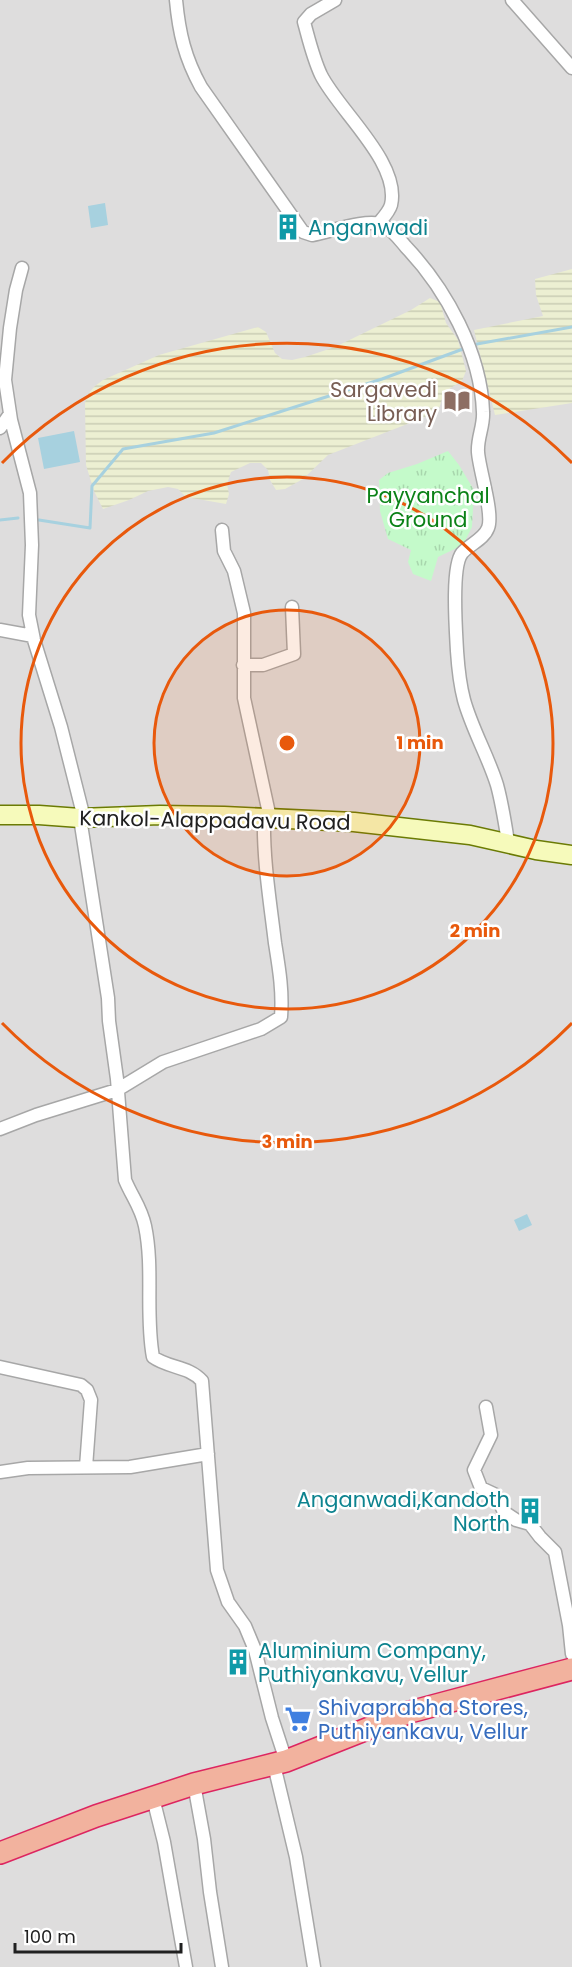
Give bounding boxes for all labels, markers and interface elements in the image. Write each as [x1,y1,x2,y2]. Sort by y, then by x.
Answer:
building icon: Anganwadi [273,212,303,242]
place label: Anganwadi [308,213,428,242]
place label: Sargavedi Library [330,375,437,428]
library icon: Sargavedi Library [442,386,472,416]
park label: Payyanchal Ground [366,481,490,534]
text: 1 min [396,730,444,755]
centre of rings [277,733,297,753]
street label: Kankol-Alappadavu Road [79,803,351,837]
text: 2 min [450,918,500,943]
text: 3 min [261,1129,313,1154]
place label: Anganwadi,Kandoth North [297,1485,510,1538]
building icon: Anganwadi,Kandoth North [515,1496,545,1526]
place label: Aluminium Company, Puthiyankavu, Vellur [258,1636,486,1689]
building icon: Aluminium Company, Puthiyankavu, Vellur [223,1647,253,1677]
place label: Shivaprabha Stores, Puthiyankavu, Vellur [318,1693,528,1746]
supermarket icon: Shivaprabha Stores, Puthiyankavu, Vellur [283,1704,313,1734]
scale bar [15,1916,182,1954]
text: 100 m [24,1924,76,1949]

